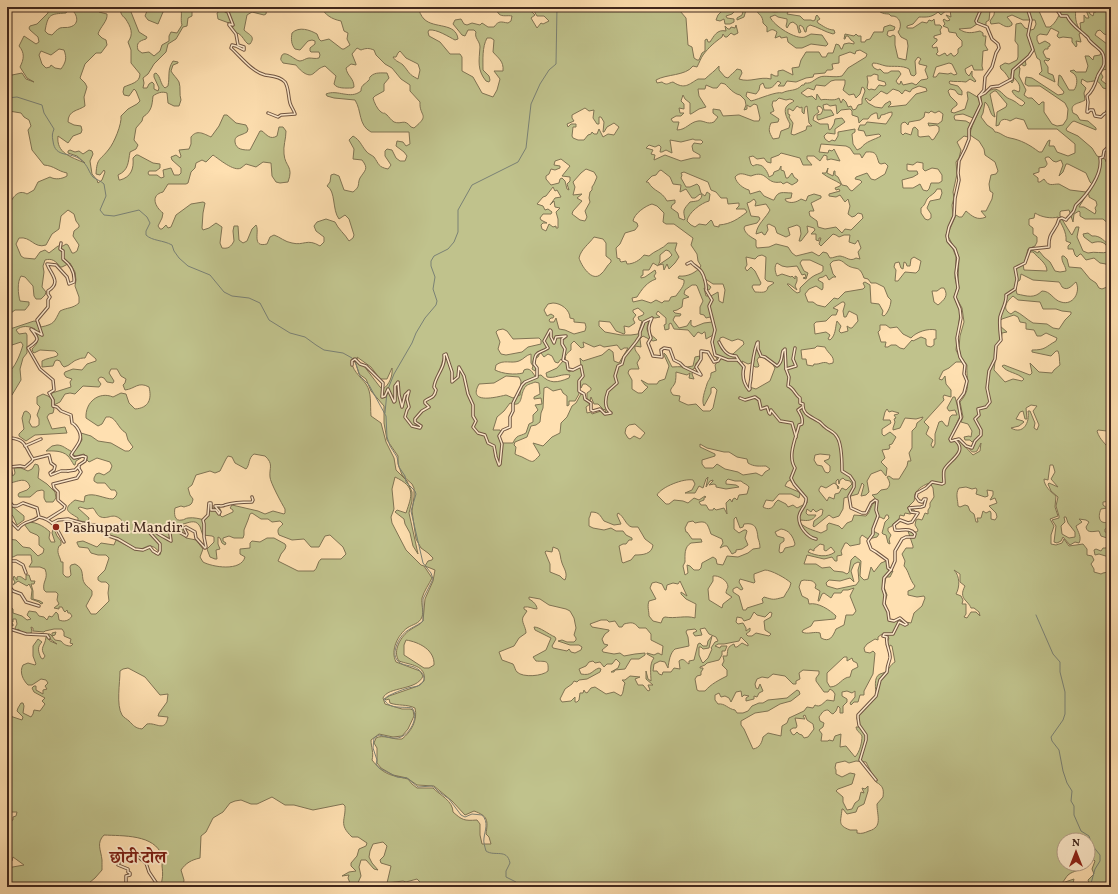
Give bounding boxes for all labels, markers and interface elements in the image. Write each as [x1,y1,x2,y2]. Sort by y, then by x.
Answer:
place label: Pashupati Mandir [64,518,182,539]
marker: Pashupati Mandir [51,522,61,532]
north arrow [1056,832,1096,872]
text: N [1072,836,1080,851]
district label: छोटी टोल [108,847,168,870]

